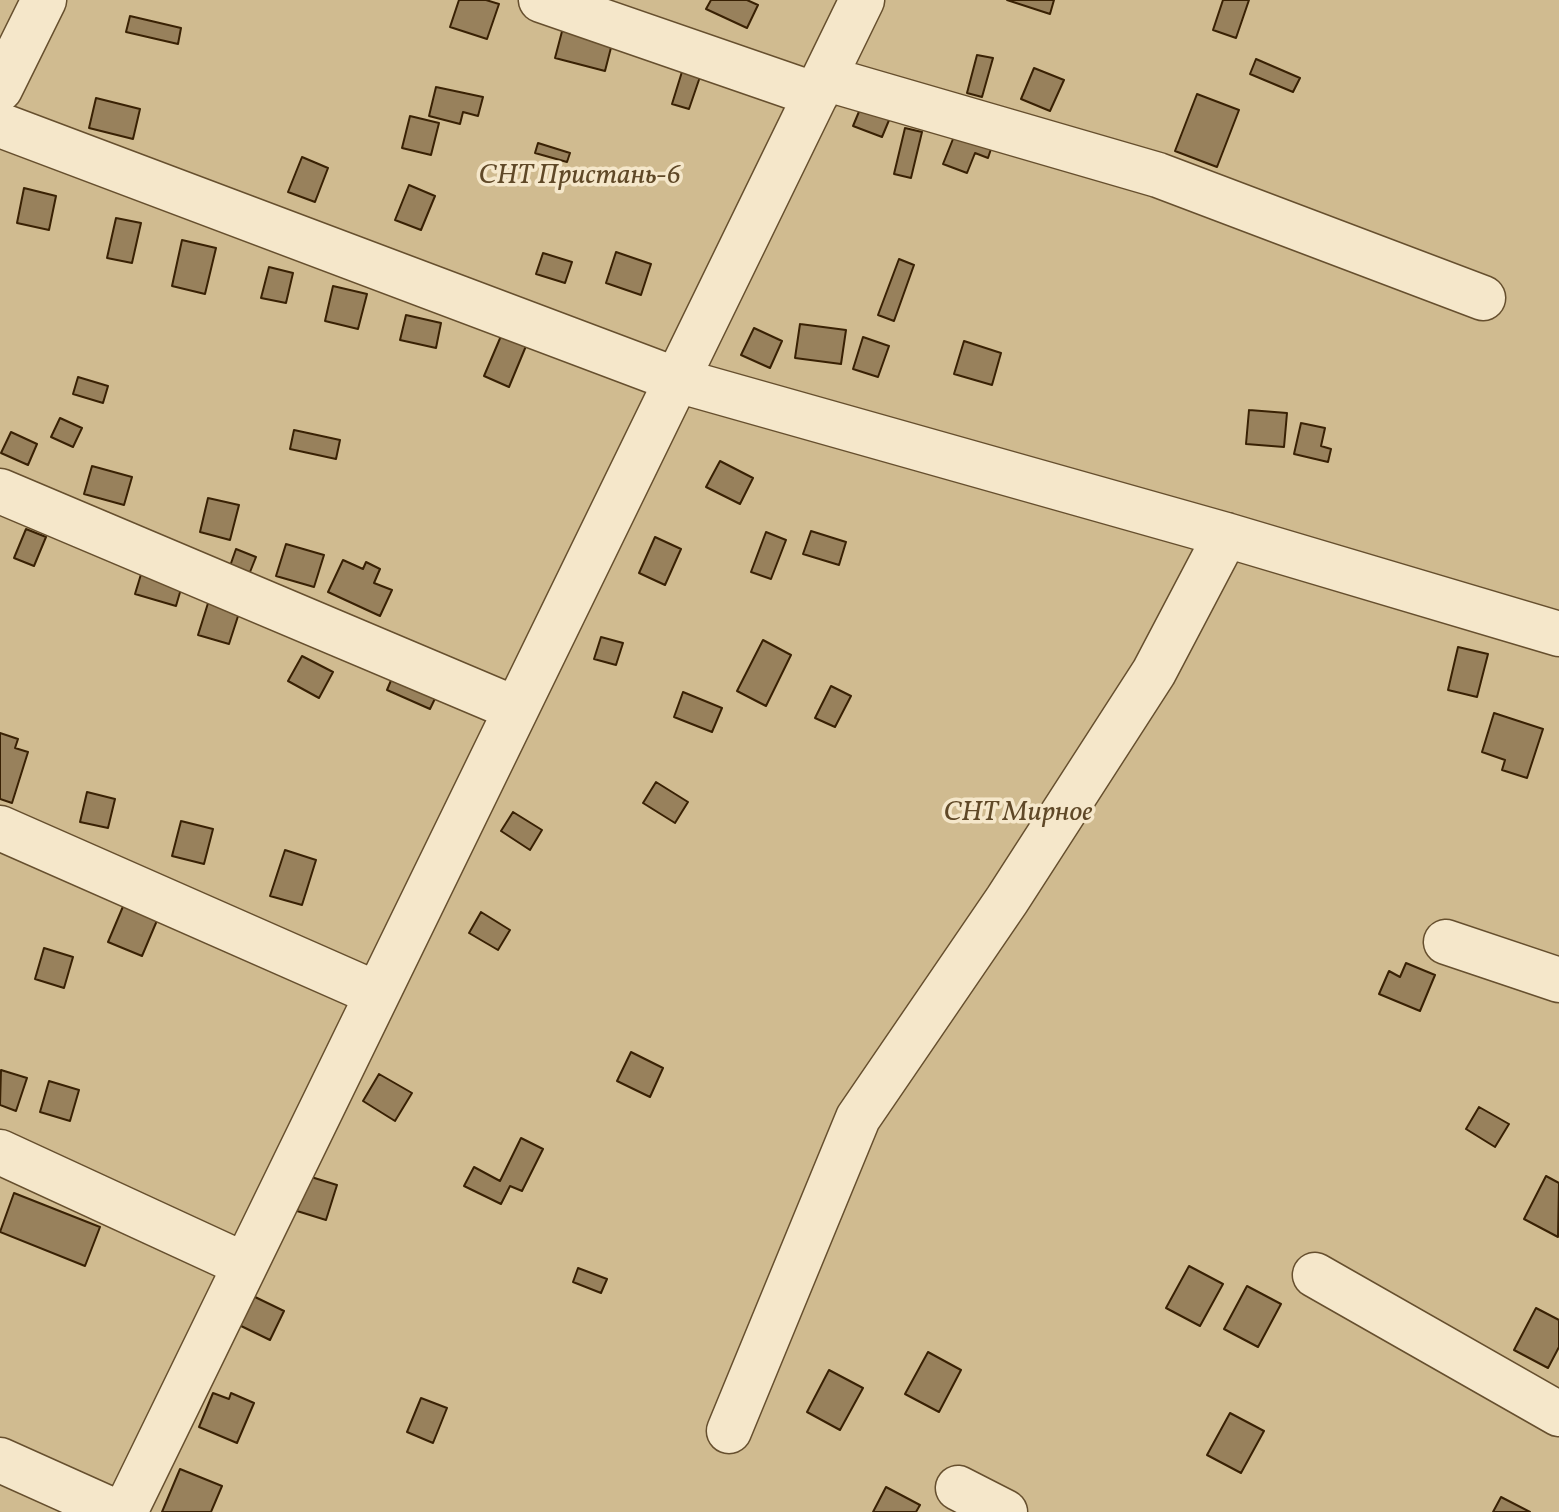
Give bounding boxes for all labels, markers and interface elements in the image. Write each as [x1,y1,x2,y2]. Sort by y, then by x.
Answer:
park label: СНТ Пристань-6 [479,161,681,195]
park label: СНТ Мирное [944,798,1092,832]

